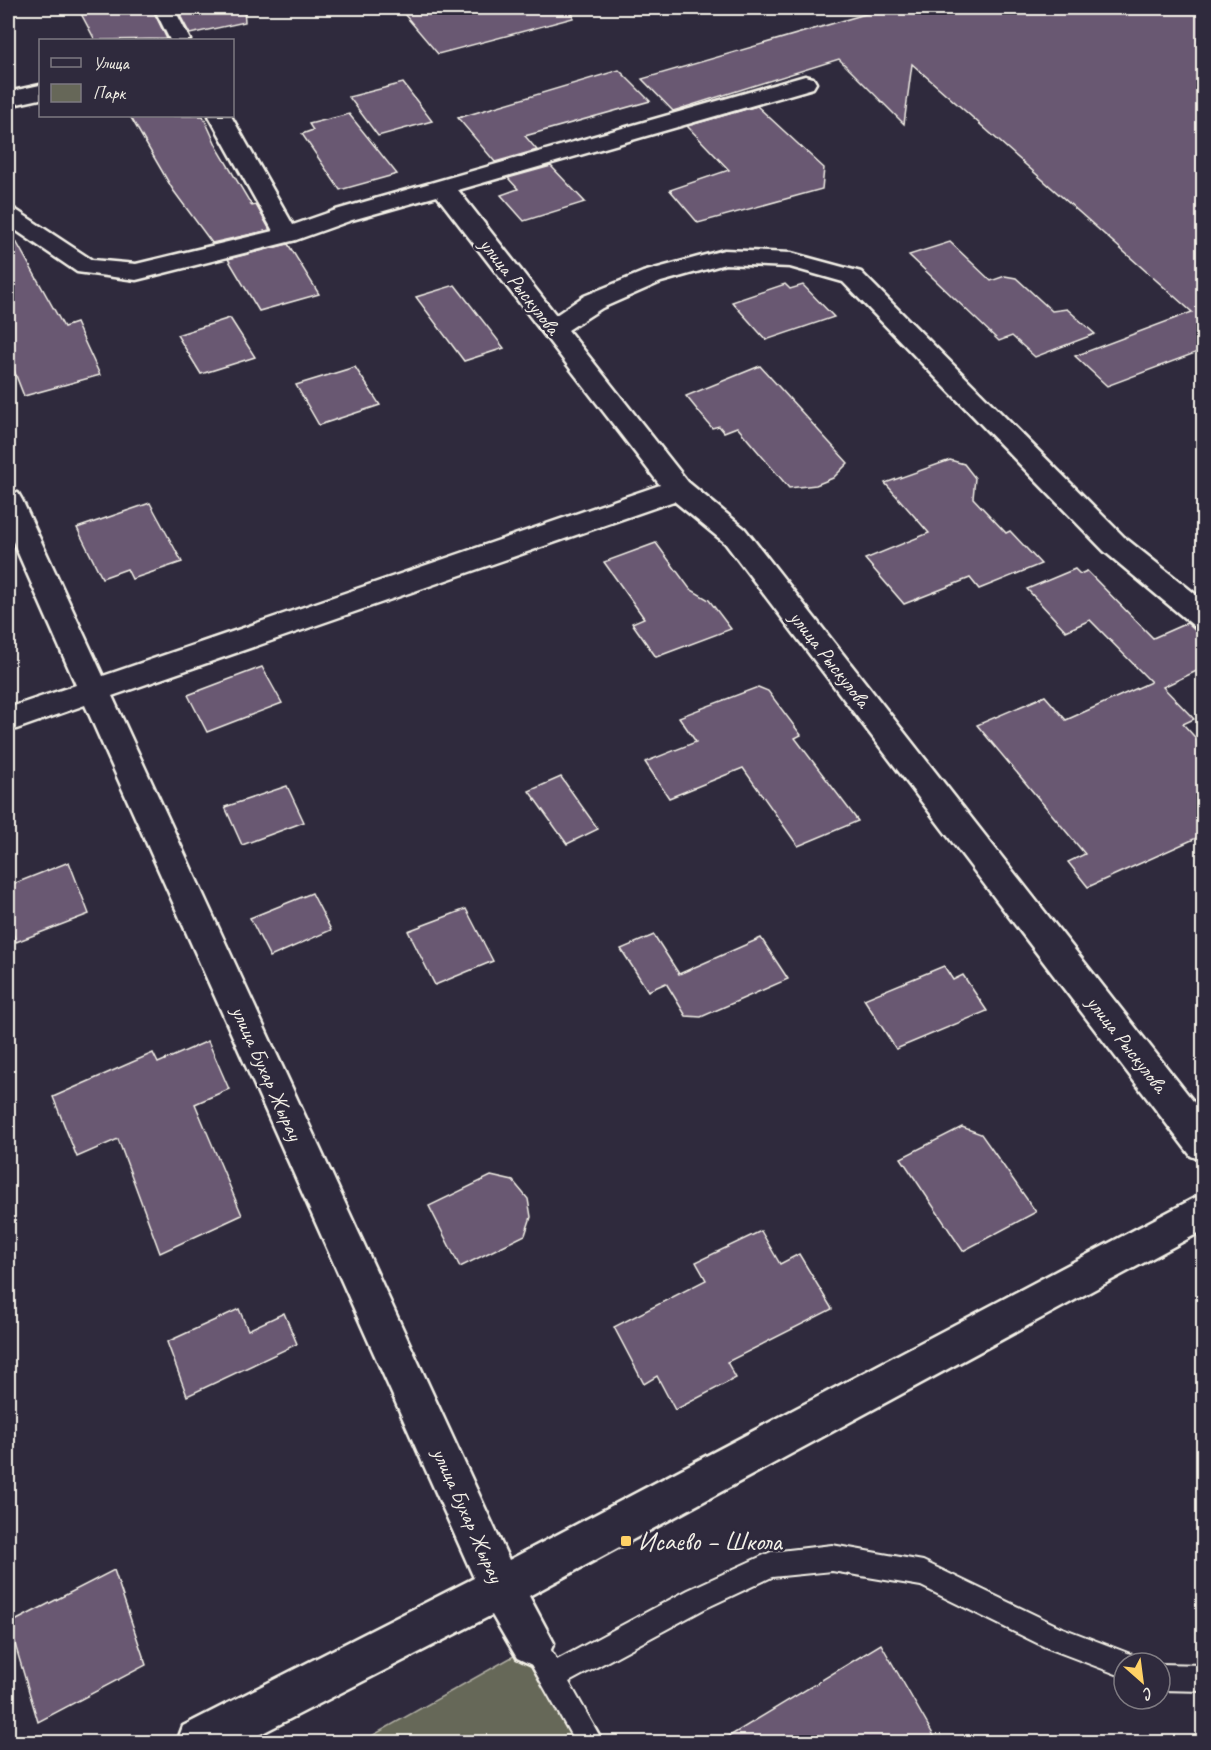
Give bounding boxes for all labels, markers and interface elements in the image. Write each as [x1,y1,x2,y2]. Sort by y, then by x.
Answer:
legend [39,39,234,117]
text: Улица [93,52,130,74]
text: Парк [93,82,127,104]
street label: улица Рыскулова [473,231,568,342]
street label: улица Рыскулова [783,604,878,715]
street label: улица Рыскулова [1080,989,1175,1100]
street label: улица Бухар Жырау [225,1000,309,1146]
street label: улица Бухар Жырау [426,1442,510,1588]
place label: Исаево – Школа [638,1525,783,1558]
marker: Исаево – Школа [619,1534,633,1548]
north arrow [1112,1651,1172,1711]
text: С [1139,1683,1157,1705]

